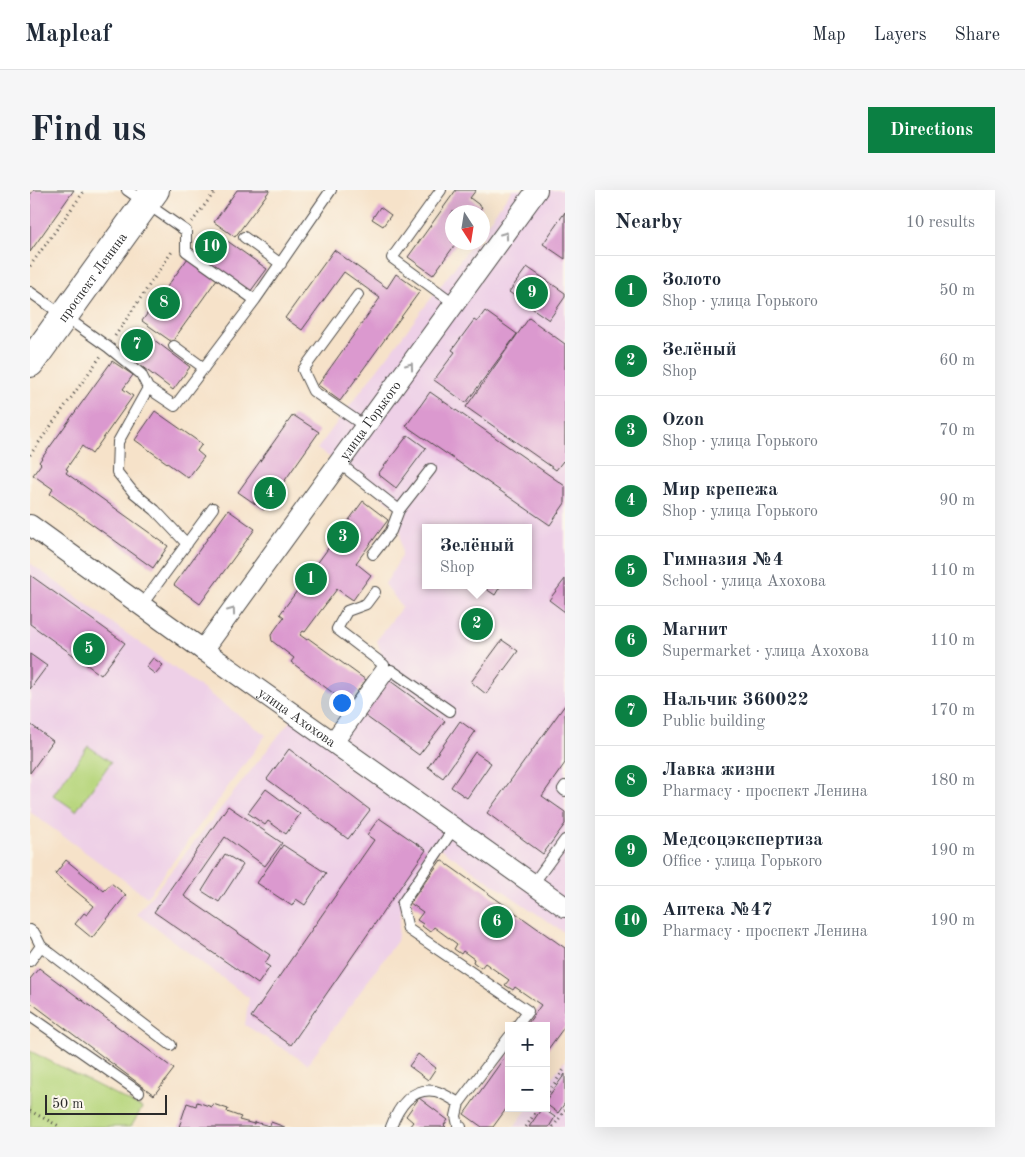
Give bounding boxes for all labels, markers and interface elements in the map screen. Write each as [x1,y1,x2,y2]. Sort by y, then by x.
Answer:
text: Mapleaf [25,23,111,47]
text: Map [812,26,846,44]
text: Layers [874,26,926,44]
text: Share [954,26,1000,44]
button: Directions [868,107,995,153]
text: Find us [30,113,146,148]
north arrow [445,205,490,250]
text: Nearby [615,212,683,233]
text: 10 results [906,215,975,231]
pin: 10 [195,228,227,266]
street label: проспект Ленина [56,230,130,325]
one-way arrow [499,231,508,241]
text: Золото [662,271,721,290]
pin: 9 [516,274,548,312]
text: 1 [626,283,636,299]
text: 50 m [939,283,975,299]
pin: 8 [148,284,180,322]
text: Shop · улица Горького [662,294,818,310]
pin: 7 [121,326,153,364]
text: Зелёный [662,341,737,360]
text: 2 [626,353,636,369]
text: 60 m [939,353,975,369]
one-way arrow [404,363,412,372]
text: Shop [662,364,697,380]
street label: улица Горького [337,379,404,463]
text: Ozon [662,411,704,430]
text: 3 [626,423,636,439]
text: 70 m [939,423,975,439]
text: Shop · улица Горького [662,434,818,450]
pin: 4 [254,474,286,512]
text: Мир крепежа [662,481,778,500]
text: 4 [626,493,636,509]
text: 90 m [939,493,975,509]
text: Shop · улица Горького [662,504,818,520]
pin: 3 [327,518,359,556]
popup [422,524,532,589]
text: Зелёный [440,537,514,556]
text: Гимназия №4 [662,551,784,570]
pin: 1 [295,560,327,598]
text: Shop [440,560,475,576]
text: 5 [626,563,636,579]
text: 110 m [930,563,975,579]
text: School · улица Ахохова [662,574,826,590]
pin: 2 [461,605,493,643]
one-way arrow [226,608,234,617]
text: Магнит [662,621,728,640]
pin: 5 [73,630,105,668]
text: 6 [626,633,636,649]
text: 110 m [930,633,975,649]
text: Supermarket · улица Ахохова [662,644,869,660]
street label: улица Ахохова [255,685,338,750]
your location [329,690,355,716]
text: Нальчик 360022 [662,691,809,710]
text: 7 [626,703,636,719]
text: 170 m [930,703,975,719]
text: Public building [662,714,765,730]
text: Лавка жизни [662,761,775,780]
text: 8 [626,773,636,789]
text: 180 m [930,773,975,789]
text: Pharmacy · проспект Ленина [662,784,868,800]
text: Медсоцэкспертиза [662,831,823,850]
text: 9 [626,843,636,859]
text: 190 m [930,843,975,859]
text: Office · улица Горького [662,854,822,870]
text: Аптека №47 [662,901,773,920]
pin: 6 [481,903,513,941]
text: 10 [622,913,640,929]
text: 190 m [930,913,975,929]
text: Pharmacy · проспект Ленина [662,924,868,940]
map controls [505,1022,550,1112]
button: + [505,1022,550,1067]
button: − [505,1067,550,1112]
scale bar [45,1092,168,1115]
text: 50 m [52,1097,83,1111]

